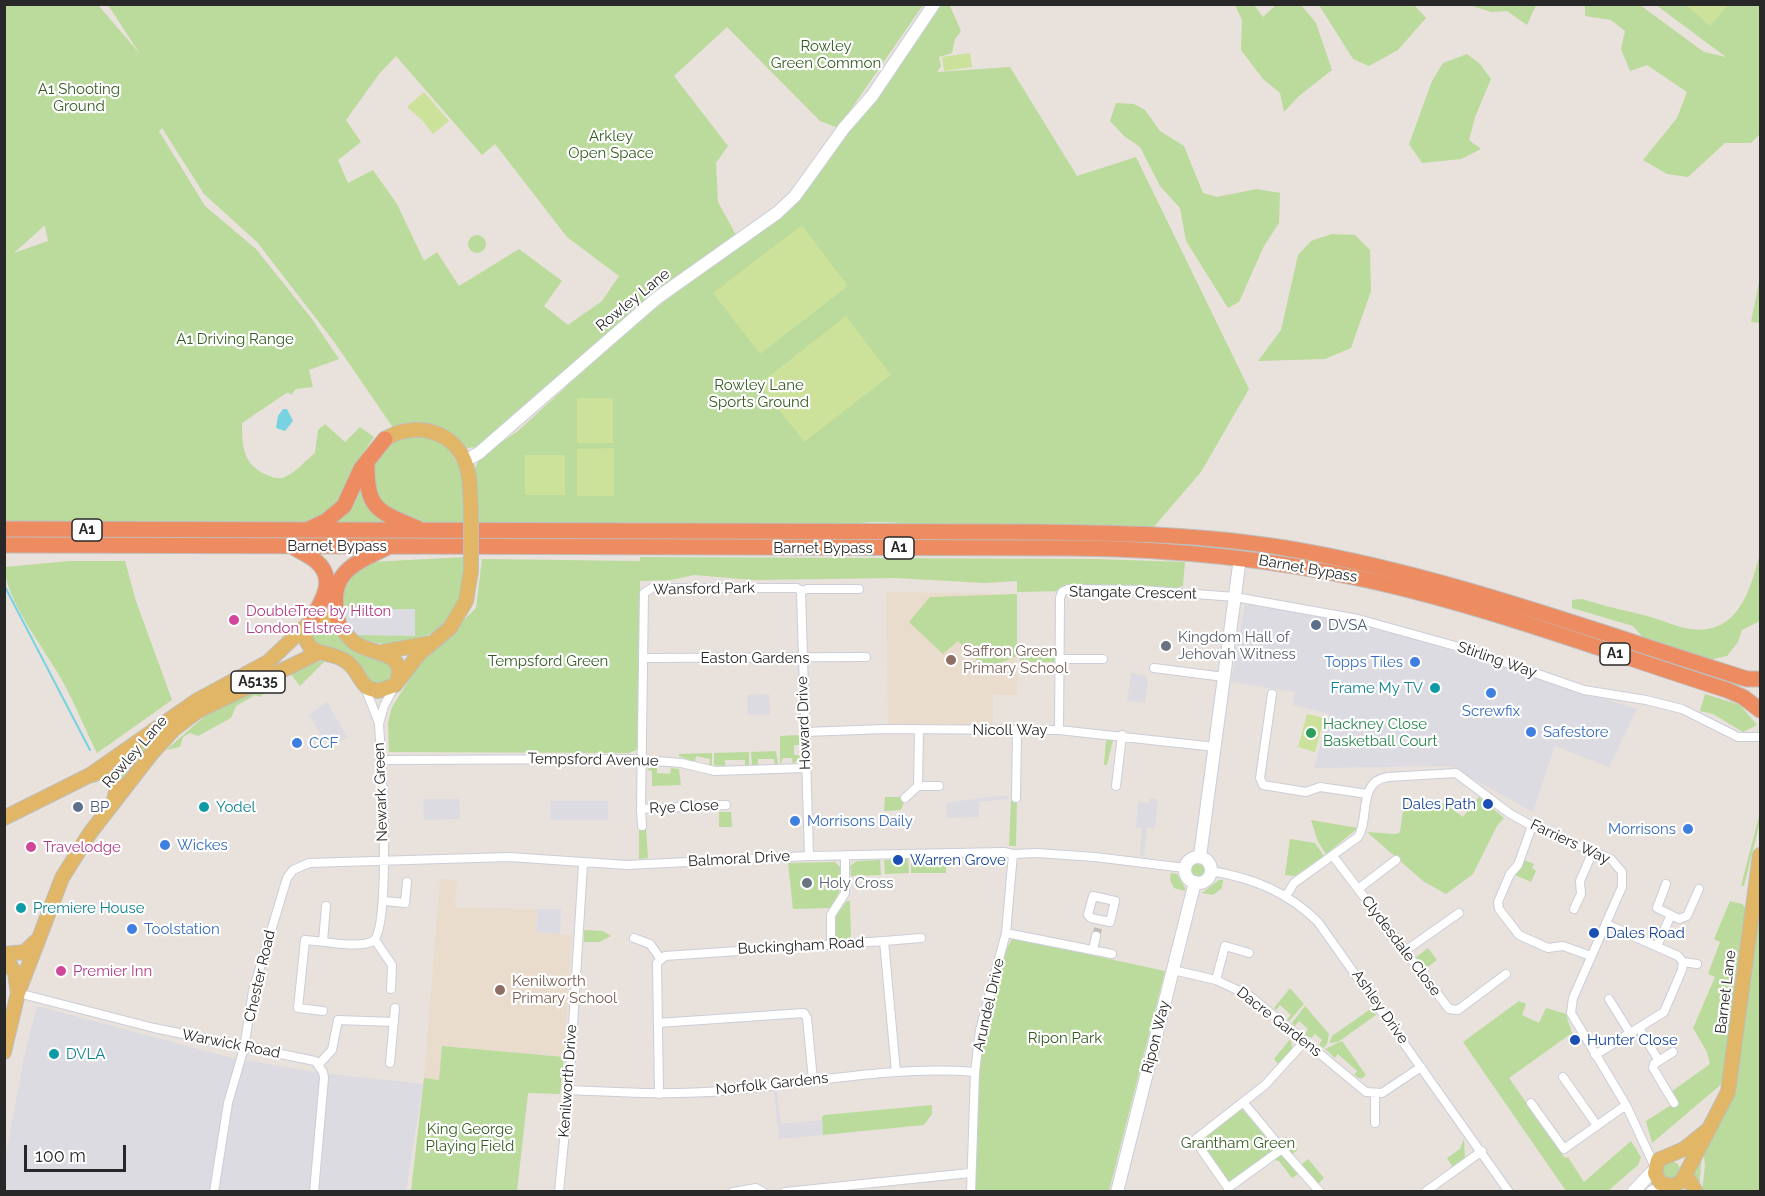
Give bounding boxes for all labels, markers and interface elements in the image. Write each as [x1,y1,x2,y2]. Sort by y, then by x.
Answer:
park label: Rowley Green Common [771,37,881,72]
park label: A1 Shooting Ground [38,80,120,115]
park label: Arkley Open Space [568,127,654,162]
street label: Rowley Lane [593,265,673,335]
park label: A1 Driving Range [176,330,294,348]
park label: Rowley Lane Sports Ground [709,376,809,411]
road number: A1 [72,519,102,541]
street label: Barnet Bypass [287,537,387,555]
road number: A1 [884,537,914,559]
street label: Barnet Bypass [773,539,873,557]
street label: Barnet Bypass [1257,551,1359,587]
street label: Wansford Park [653,579,755,599]
street label: Stangate Crescent [1069,583,1197,603]
place label: DoubleTree by Hilton London Elstree [246,602,391,637]
marker: DoubleTree by Hilton London Elstree [227,613,241,627]
place label: DVSA [1328,616,1367,634]
marker: DVSA [1309,618,1323,632]
place label: Kingdom Hall of Jehovah Witness [1178,628,1296,663]
street label: Stirling Way [1455,638,1539,682]
marker: Kingdom Hall of Jehovah Witness [1159,639,1173,653]
place label: Saffron Green Primary School [963,642,1068,677]
road number: A1 [1600,643,1630,665]
street label: Easton Gardens [701,649,809,667]
park label: Tempsford Green [488,652,608,670]
marker: Saffron Green Primary School [944,653,958,667]
place label: Topps Tiles [1324,653,1403,671]
marker: Topps Tiles [1408,655,1422,669]
road number: A5135 [231,671,285,693]
street label: Howard Drive [793,676,815,770]
place label: Frame My TV [1330,679,1423,697]
marker: Frame My TV [1428,681,1442,695]
marker: Screwfix [1484,686,1498,700]
place label: Screwfix [1462,702,1520,720]
street label: Rowley Lane [99,712,171,792]
place label: Hackney Close Basketball Court [1323,715,1438,750]
street label: Nicoll Way [973,721,1047,739]
place label: Safestore [1543,723,1609,741]
marker: Safestore [1524,725,1538,739]
marker: Hackney Close Basketball Court [1304,726,1318,740]
place label: CCF [309,734,338,752]
marker: CCF [290,736,304,750]
street label: Newark Green [370,742,392,842]
street label: Tempsford Avenue [527,750,659,770]
place label: Dales Path [1402,795,1476,813]
street label: Rye Close [649,796,719,818]
marker: Dales Path [1481,797,1495,811]
place label: BP [90,798,109,816]
place label: Yodel [216,798,256,816]
marker: BP [71,800,85,814]
marker: Yodel [197,800,211,814]
place label: Morrisons Daily [807,812,913,830]
marker: Morrisons Daily [788,814,802,828]
street label: Farriers Way [1527,816,1613,868]
place label: Morrisons [1608,820,1676,838]
marker: Morrisons [1681,822,1695,836]
place label: Wickes [177,836,228,854]
place label: Travelodge [43,838,121,856]
marker: Wickes [158,838,172,852]
marker: Travelodge [24,840,38,854]
street label: Balmoral Drive [688,847,790,871]
place label: Warren Grove [910,851,1006,869]
marker: Warren Grove [891,853,905,867]
place label: Holy Cross [819,874,893,892]
marker: Holy Cross [800,876,814,890]
street label: Clydesdale Close [1357,892,1445,1000]
place label: Premiere House [33,899,145,917]
marker: Premiere House [14,901,28,915]
place label: Toolstation [144,920,220,938]
marker: Toolstation [125,922,139,936]
place label: Dales Road [1606,924,1685,942]
marker: Dales Road [1587,926,1601,940]
street label: Chester Road [241,928,279,1024]
street label: Buckingham Road [737,934,865,958]
street label: Barnet Lane [1712,949,1740,1035]
street label: Arundel Drive [970,957,1008,1053]
place label: Premier Inn [73,962,152,980]
marker: Premier Inn [54,964,68,978]
street label: Ashley Drive [1348,966,1412,1048]
place label: Kenilworth Primary School [512,972,617,1007]
marker: Kenilworth Primary School [493,983,507,997]
street label: Dacre Gardens [1233,983,1325,1061]
street label: Ripon Way [1138,999,1174,1075]
street label: Kenilworth Drive [555,1024,581,1138]
street label: Warwick Road [180,1026,282,1062]
park label: Ripon Park [1028,1029,1102,1047]
place label: Hunter Close [1587,1031,1678,1049]
marker: Hunter Close [1568,1033,1582,1047]
place label: DVLA [66,1045,105,1063]
marker: DVLA [47,1047,61,1061]
street label: Norfolk Gardens [715,1069,829,1099]
park label: King George Playing Field [426,1120,514,1155]
scale bar [27,1133,129,1171]
park label: Grantham Green [1181,1134,1295,1152]
text: 100 m [35,1145,86,1166]

